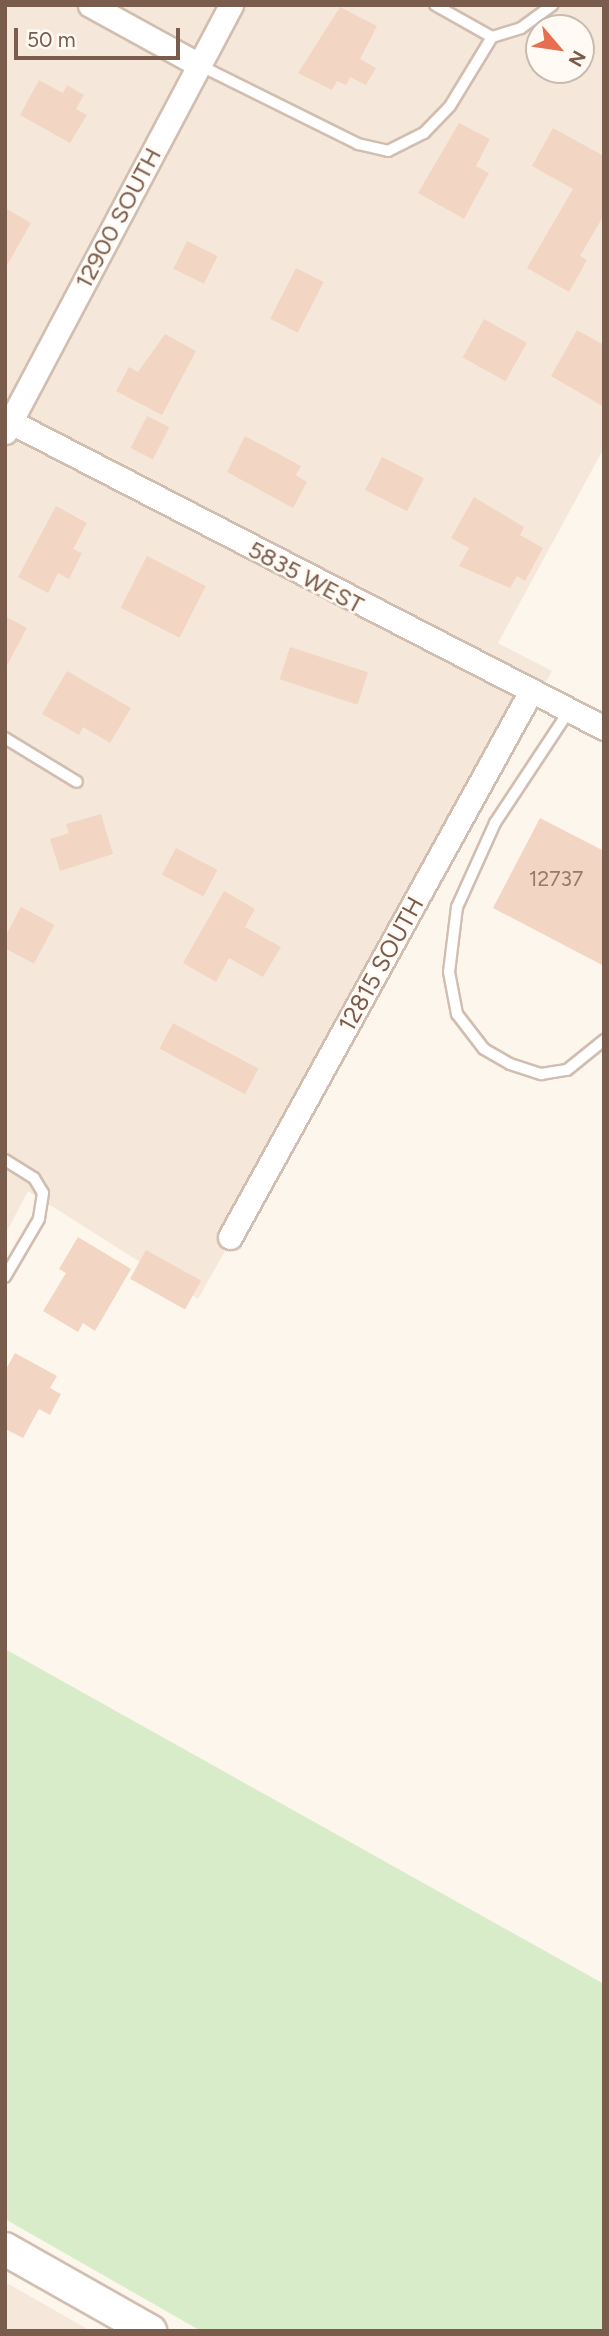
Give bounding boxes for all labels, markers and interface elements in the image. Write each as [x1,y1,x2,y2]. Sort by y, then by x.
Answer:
scale bar [18,14,184,58]
north arrow [525,14,595,84]
text: 50 m [27,27,76,52]
text: N [563,46,591,70]
street label: 12900 SOUTH [69,143,167,293]
street label: 5835 WEST [243,535,369,619]
house number: 12737 [529,866,583,892]
street label: 12815 SOUTH [332,892,430,1036]

